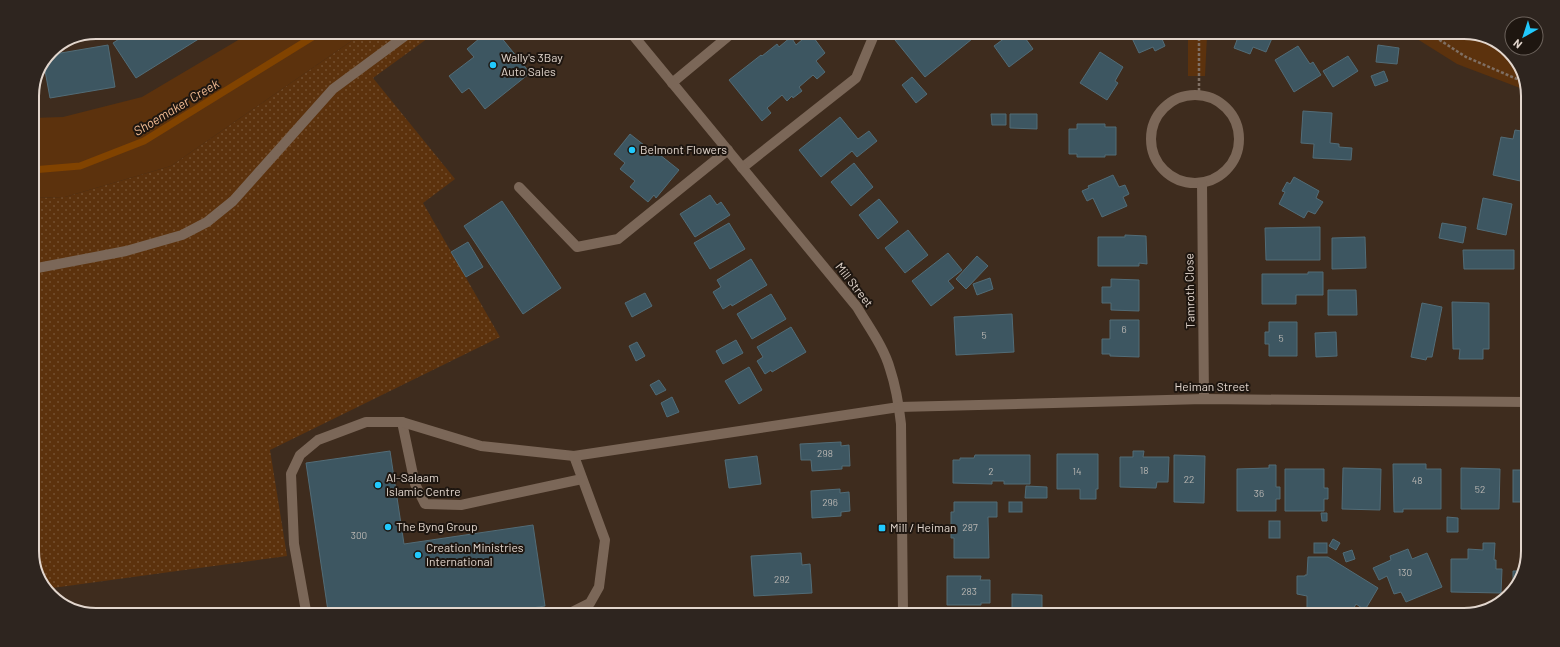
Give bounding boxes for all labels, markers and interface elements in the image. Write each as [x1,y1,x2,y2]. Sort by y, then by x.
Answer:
north arrow [1504,16,1544,56]
text: N [1510,37,1524,52]
place label: Wally's 3Bay Auto Sales [501,50,563,78]
marker: Wally's 3Bay Auto Sales [488,60,498,70]
water label: Shoemaker Creek [130,75,222,139]
place label: Belmont Flowers [640,142,727,156]
marker: Belmont Flowers [627,145,637,155]
street label: Tamroth Close [1181,253,1197,329]
street label: Mill Street [833,259,876,309]
house number: 6 [1121,323,1127,335]
house number: 5 [981,329,987,341]
house number: 5 [1278,332,1284,344]
street label: Heiman Street [1175,379,1250,393]
house number: 298 [817,447,833,459]
house number: 18 [1140,464,1148,476]
house number: 2 [988,465,994,477]
house number: 14 [1072,465,1082,477]
place label: Al-Salaam Islamic Centre [386,470,461,498]
house number: 22 [1184,473,1194,485]
house number: 48 [1412,474,1422,486]
marker: Al-Salaam Islamic Centre [373,480,383,490]
house number: 52 [1475,483,1485,495]
house number: 36 [1254,487,1264,499]
house number: 296 [822,496,838,508]
place label: The Byng Group [396,519,478,533]
place label: Mill / Heiman [890,520,957,534]
house number: 287 [962,521,978,533]
marker: The Byng Group [383,522,393,532]
marker: Mill / Heiman [877,523,887,533]
house number: 300 [351,529,367,541]
place label: Creation Ministries International [426,540,524,568]
marker: Creation Ministries International [413,550,423,560]
house number: 130 [1398,566,1412,578]
house number: 292 [774,573,790,585]
house number: 283 [961,585,977,597]

